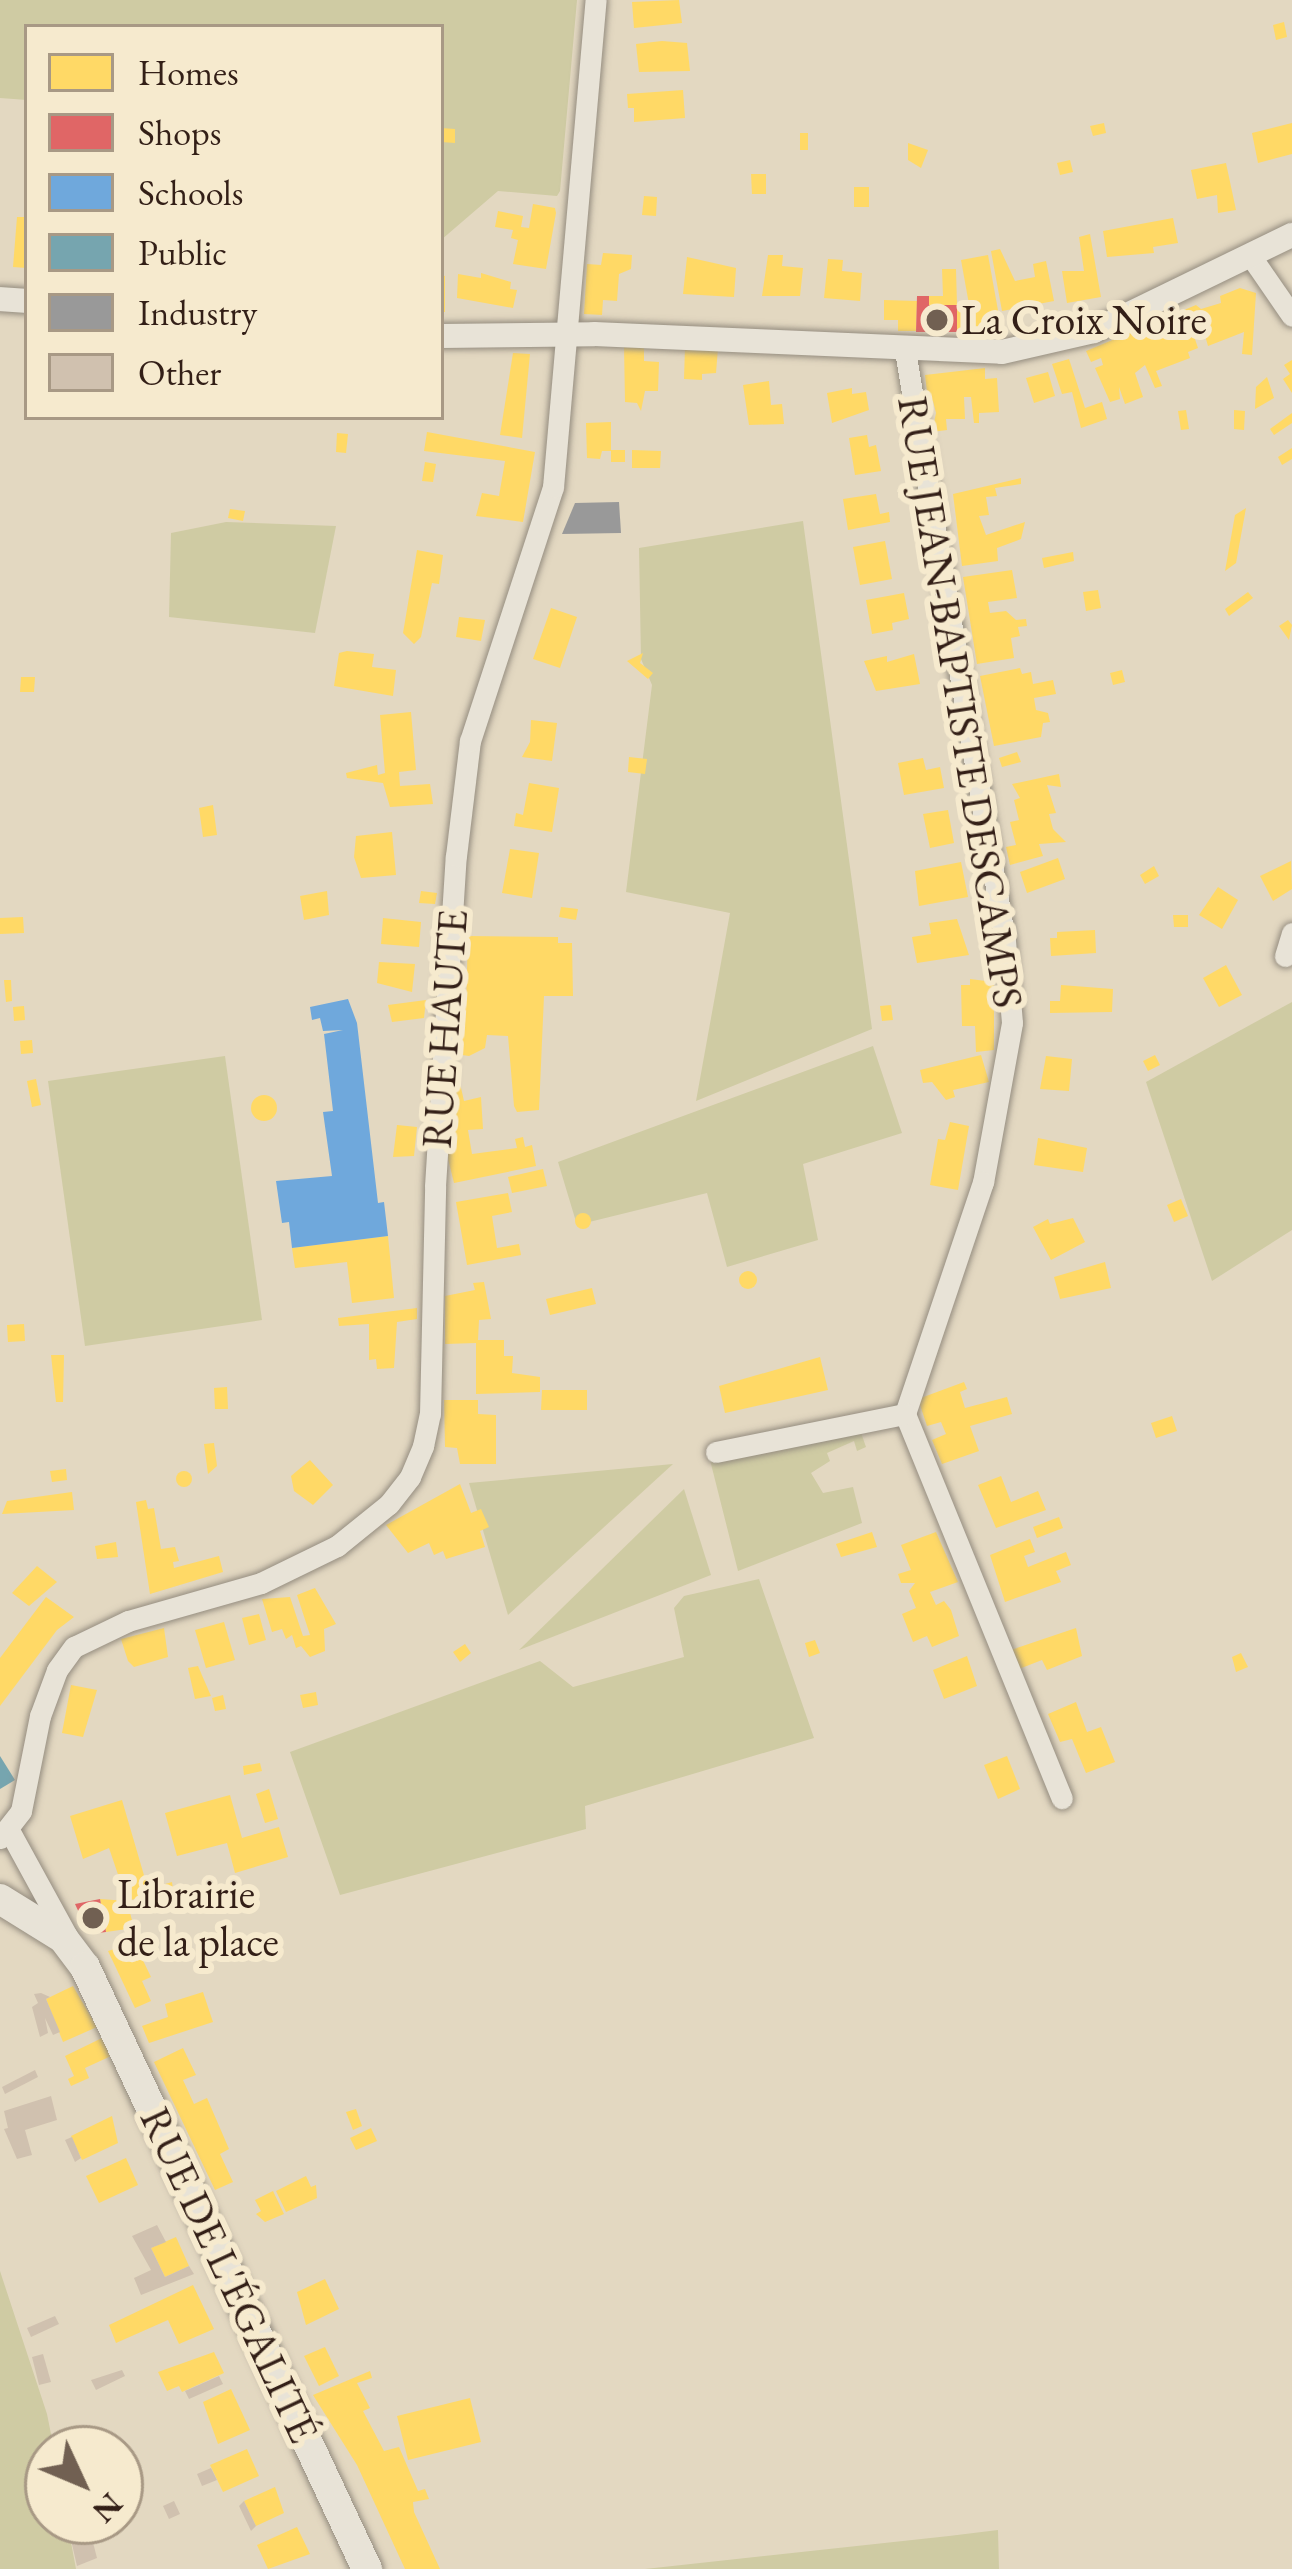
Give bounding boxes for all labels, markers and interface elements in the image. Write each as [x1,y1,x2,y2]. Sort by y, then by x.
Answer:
legend [24,24,444,420]
text: Homes [138,49,239,96]
text: Shops [138,109,221,156]
text: Schools [138,169,243,216]
text: Public [138,229,227,276]
text: Industry [138,289,257,336]
place label: La Croix Noire [961,295,1207,345]
marker: La Croix Noire [924,307,950,333]
text: Other [138,349,221,396]
street label: RUE JEAN-BAPTISTE DESCAMPS [887,393,1033,1011]
street label: RUE HAUTE [412,908,478,1150]
place label: Librairie de la place [117,1869,279,1968]
marker: Librairie de la place [80,1905,106,1931]
street label: RUE DE L'ÉGALITÉ [129,2100,329,2450]
north arrow [24,2425,144,2545]
text: N [83,2484,133,2533]

